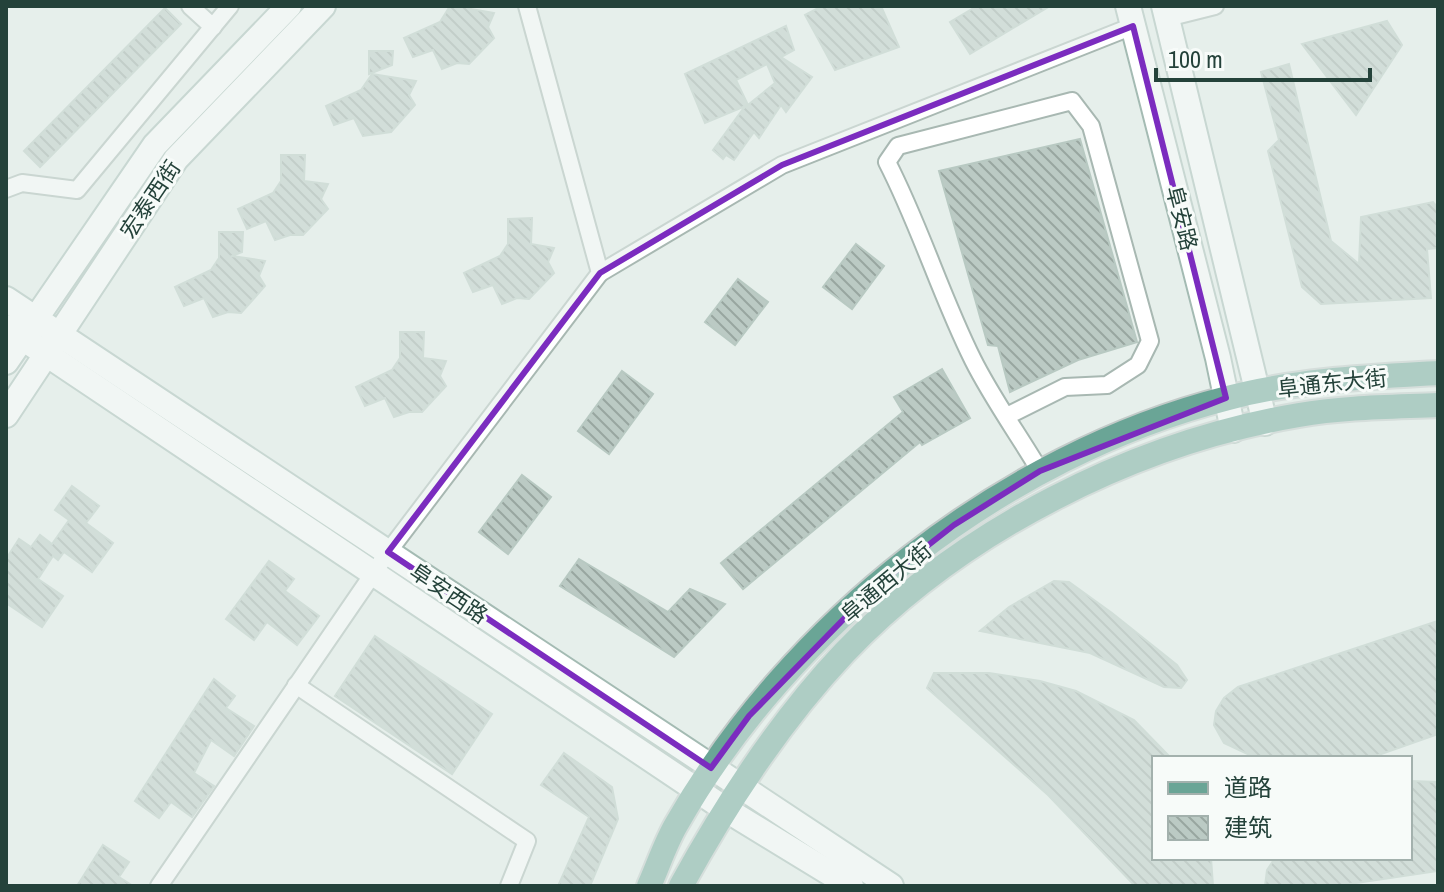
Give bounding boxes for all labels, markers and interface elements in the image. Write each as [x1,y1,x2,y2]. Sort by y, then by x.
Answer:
scale bar [1156,32,1370,82]
text: 100 m [1168,43,1223,75]
street label: 宏泰西街 [113,154,187,244]
street label: 阜安路 [1159,182,1205,254]
street label: 阜通东大街 [1276,362,1388,404]
street label: 阜通西大街 [834,535,938,629]
street label: 阜安西路 [404,556,494,630]
legend [1152,756,1412,860]
text: 道路 [1224,771,1272,803]
text: 建筑 [1224,811,1272,843]

